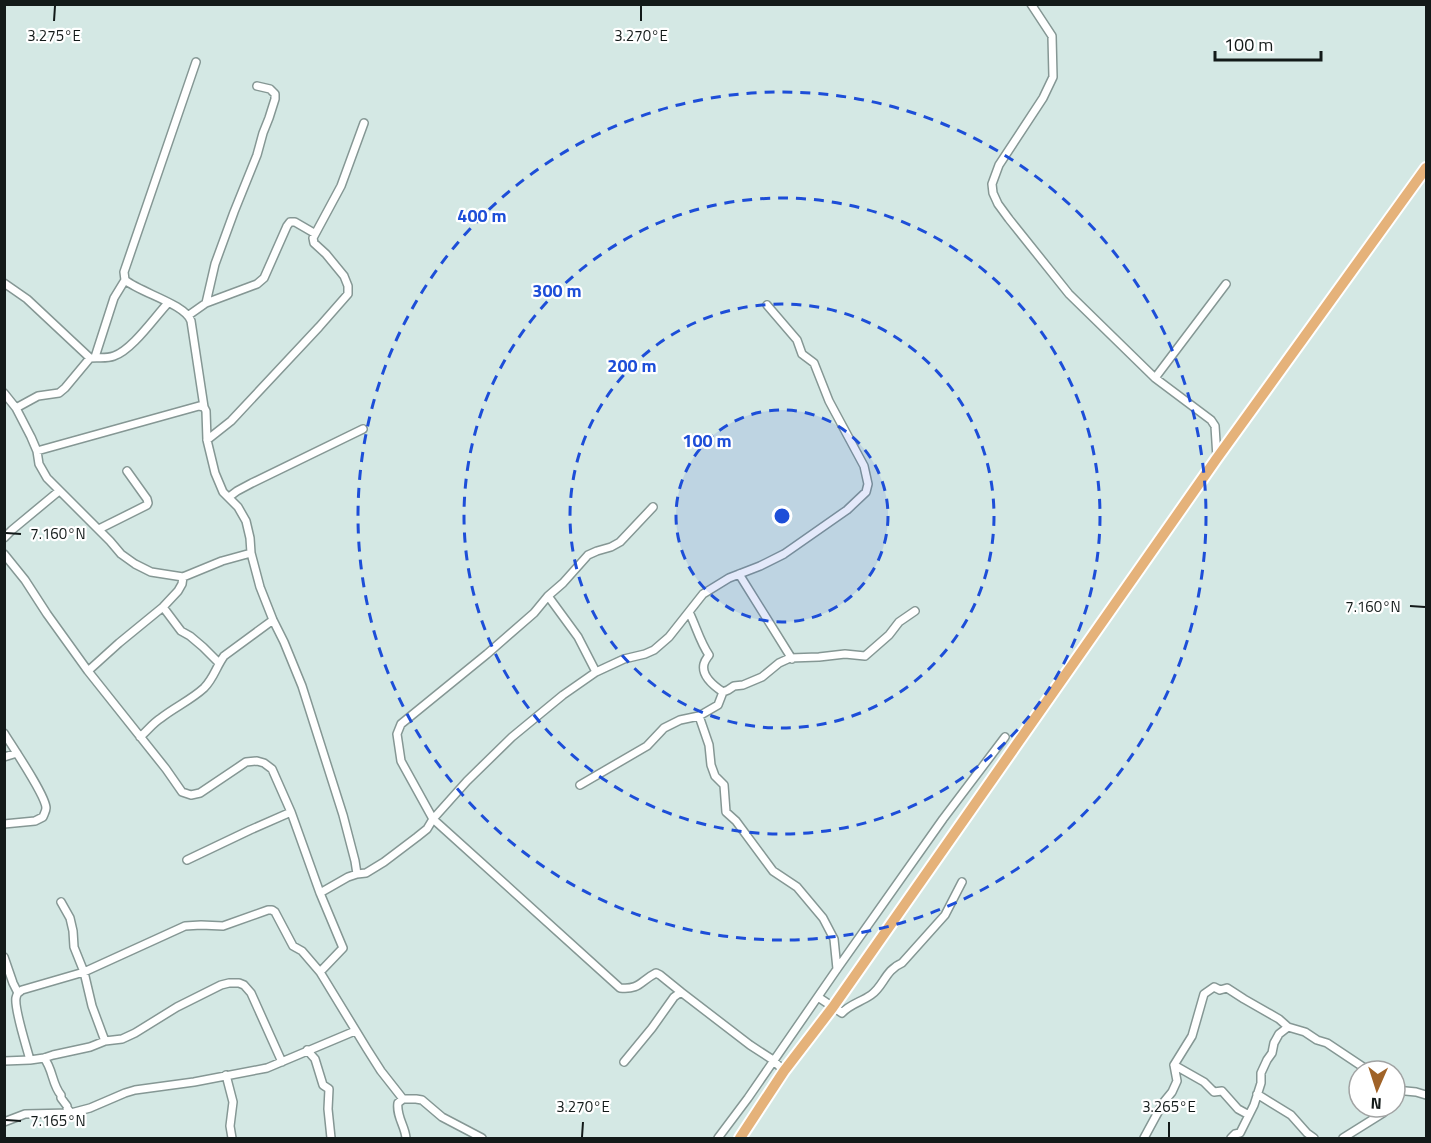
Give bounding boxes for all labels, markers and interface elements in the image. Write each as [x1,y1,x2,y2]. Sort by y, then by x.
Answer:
text: 3.275°E [27,24,81,47]
text: 3.270°E [614,24,668,47]
scale bar [1215,24,1322,62]
text: 100 m [1224,31,1273,58]
text: 400 m [457,202,507,229]
text: 300 m [532,277,582,304]
text: 200 m [607,352,657,379]
text: 100 m [682,427,732,454]
centre of rings [772,506,792,526]
text: 7.160°N [30,522,86,545]
text: 7.160°N [1345,595,1401,618]
north arrow [1347,1059,1407,1119]
text: N [1370,1092,1382,1116]
text: 3.270°E [556,1095,610,1118]
text: 3.265°E [1142,1095,1196,1118]
text: 7.165°N [30,1109,86,1132]

